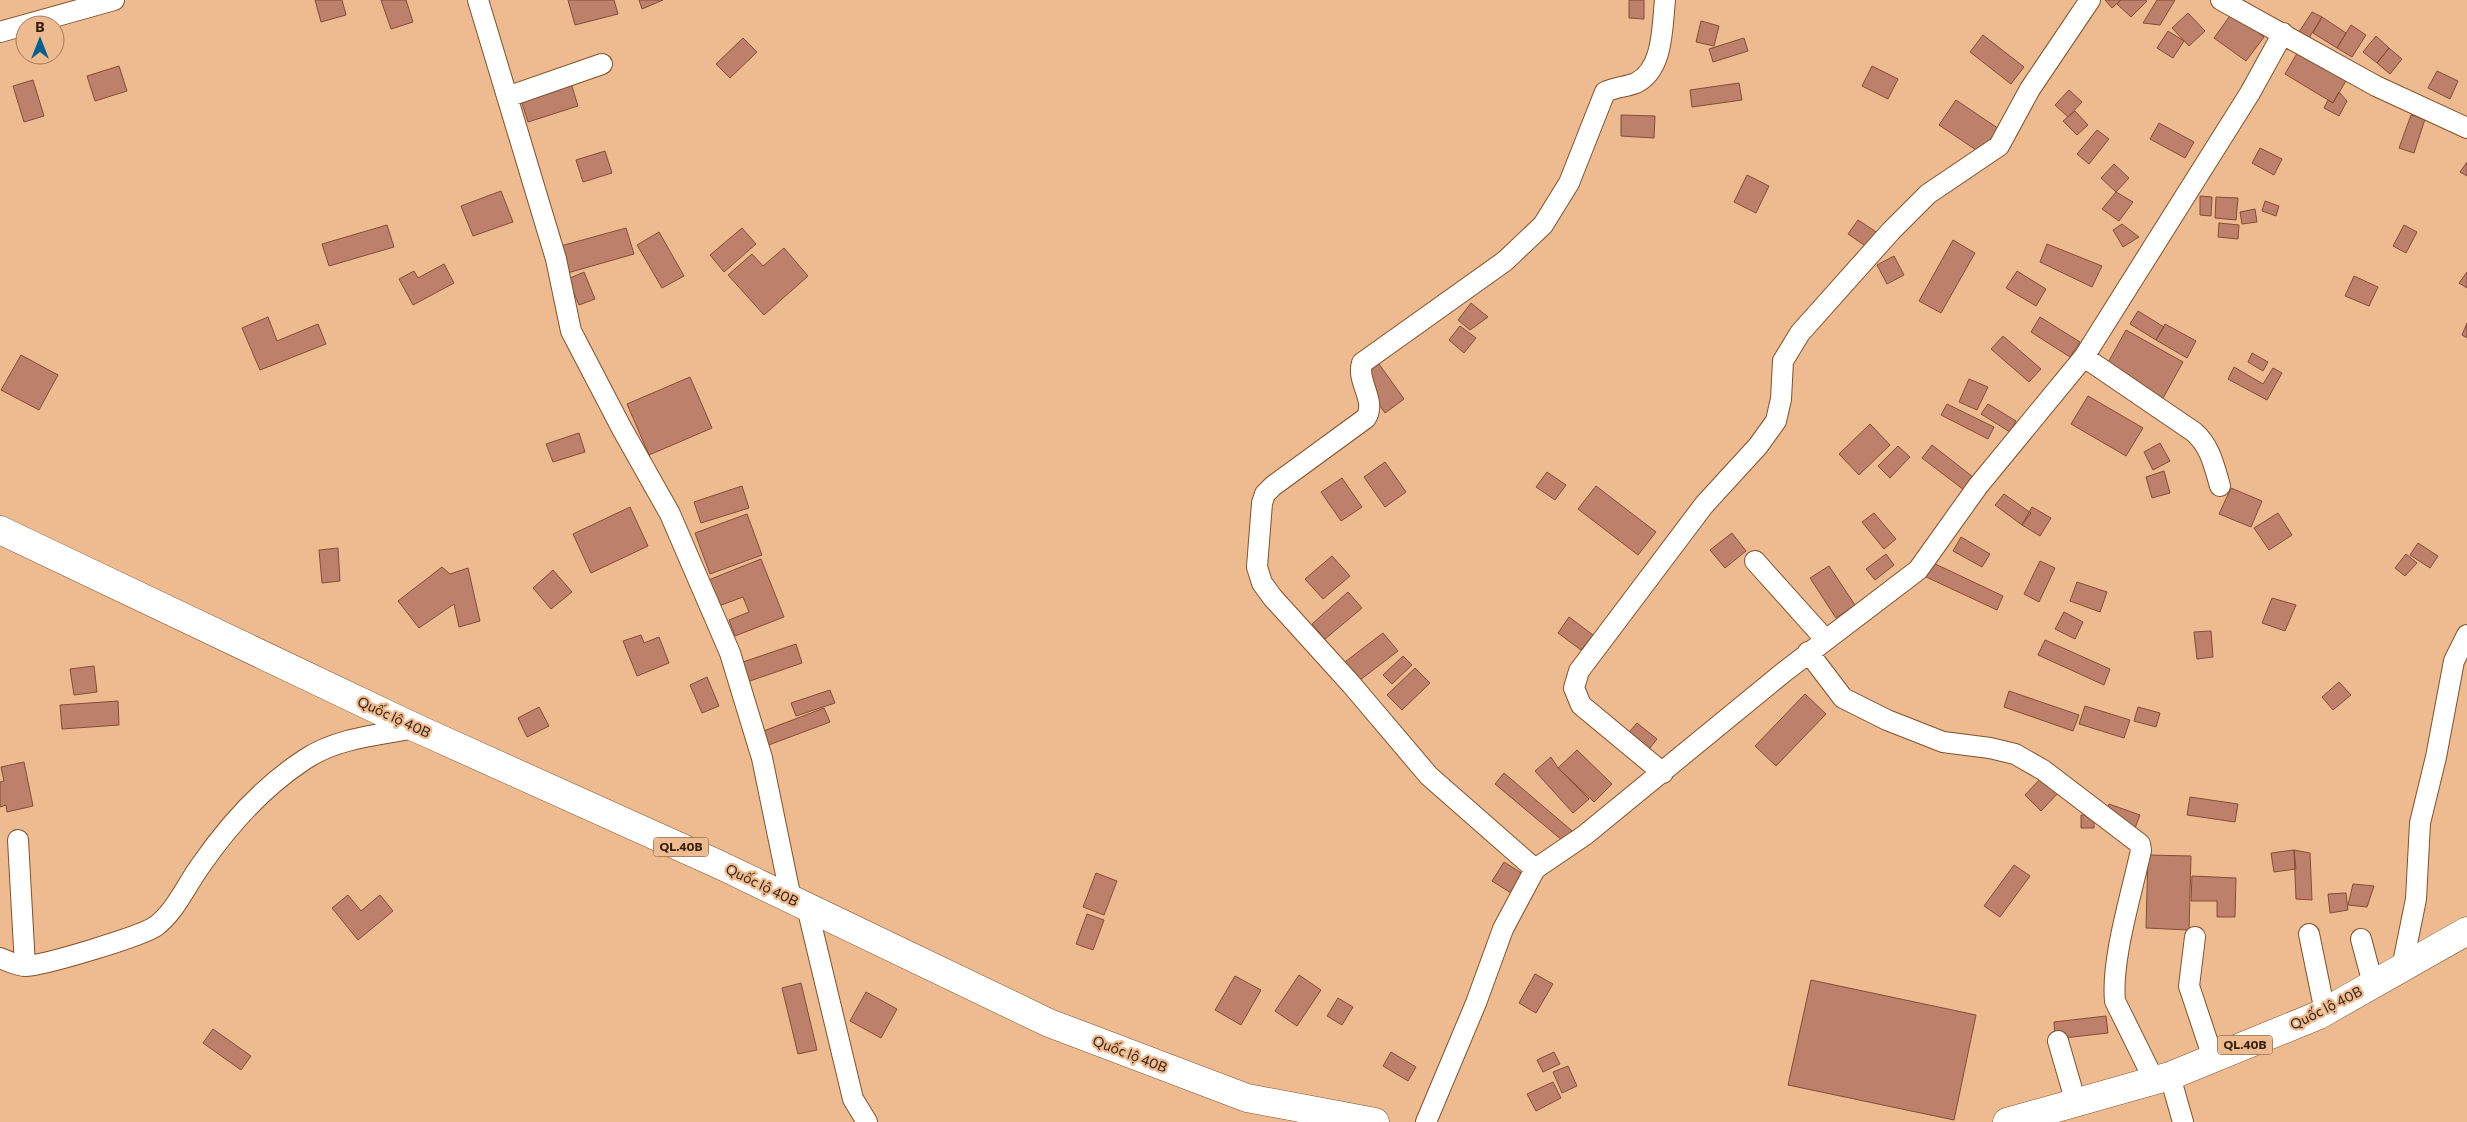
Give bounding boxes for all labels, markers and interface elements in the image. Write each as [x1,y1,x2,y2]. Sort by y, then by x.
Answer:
north arrow [15,15,65,65]
text: B [35,18,45,35]
street label: Quốc lộ 40B [355,692,433,741]
road number: QL.40B [654,838,708,856]
street label: Quốc lộ 40B [723,860,801,909]
street label: Quốc lộ 40B [2287,982,2365,1033]
street label: Quốc lộ 40B [1091,1032,1170,1076]
road number: QL.40B [2218,1036,2272,1054]

